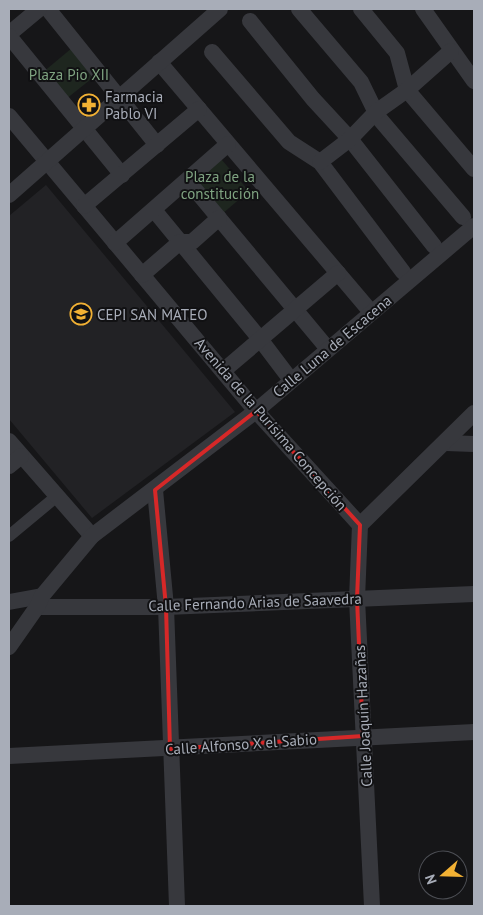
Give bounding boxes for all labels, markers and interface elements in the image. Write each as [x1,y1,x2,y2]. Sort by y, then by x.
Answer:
park label: Plaza Pio XII [29,65,109,84]
place label: Farmacia Pablo VI [105,87,163,123]
pharmacy icon: Farmacia Pablo VI [77,93,101,117]
park label: Plaza de la constitución [181,167,259,203]
street label: Calle Luna de Escacena [269,291,395,401]
school or university icon: CEPI SAN MATEO [69,302,93,326]
place label: CEPI SAN MATEO [97,305,207,324]
street label: Avenida de la Purísima Concepción [191,334,351,514]
street label: Calle Fernando Arias de Saavedra [148,589,362,615]
street label: Calle Joaquín Hazañas [350,645,376,787]
street label: Calle Alfonso X el Sabio [165,729,317,759]
north arrow [418,850,468,900]
text: N [421,872,441,887]

